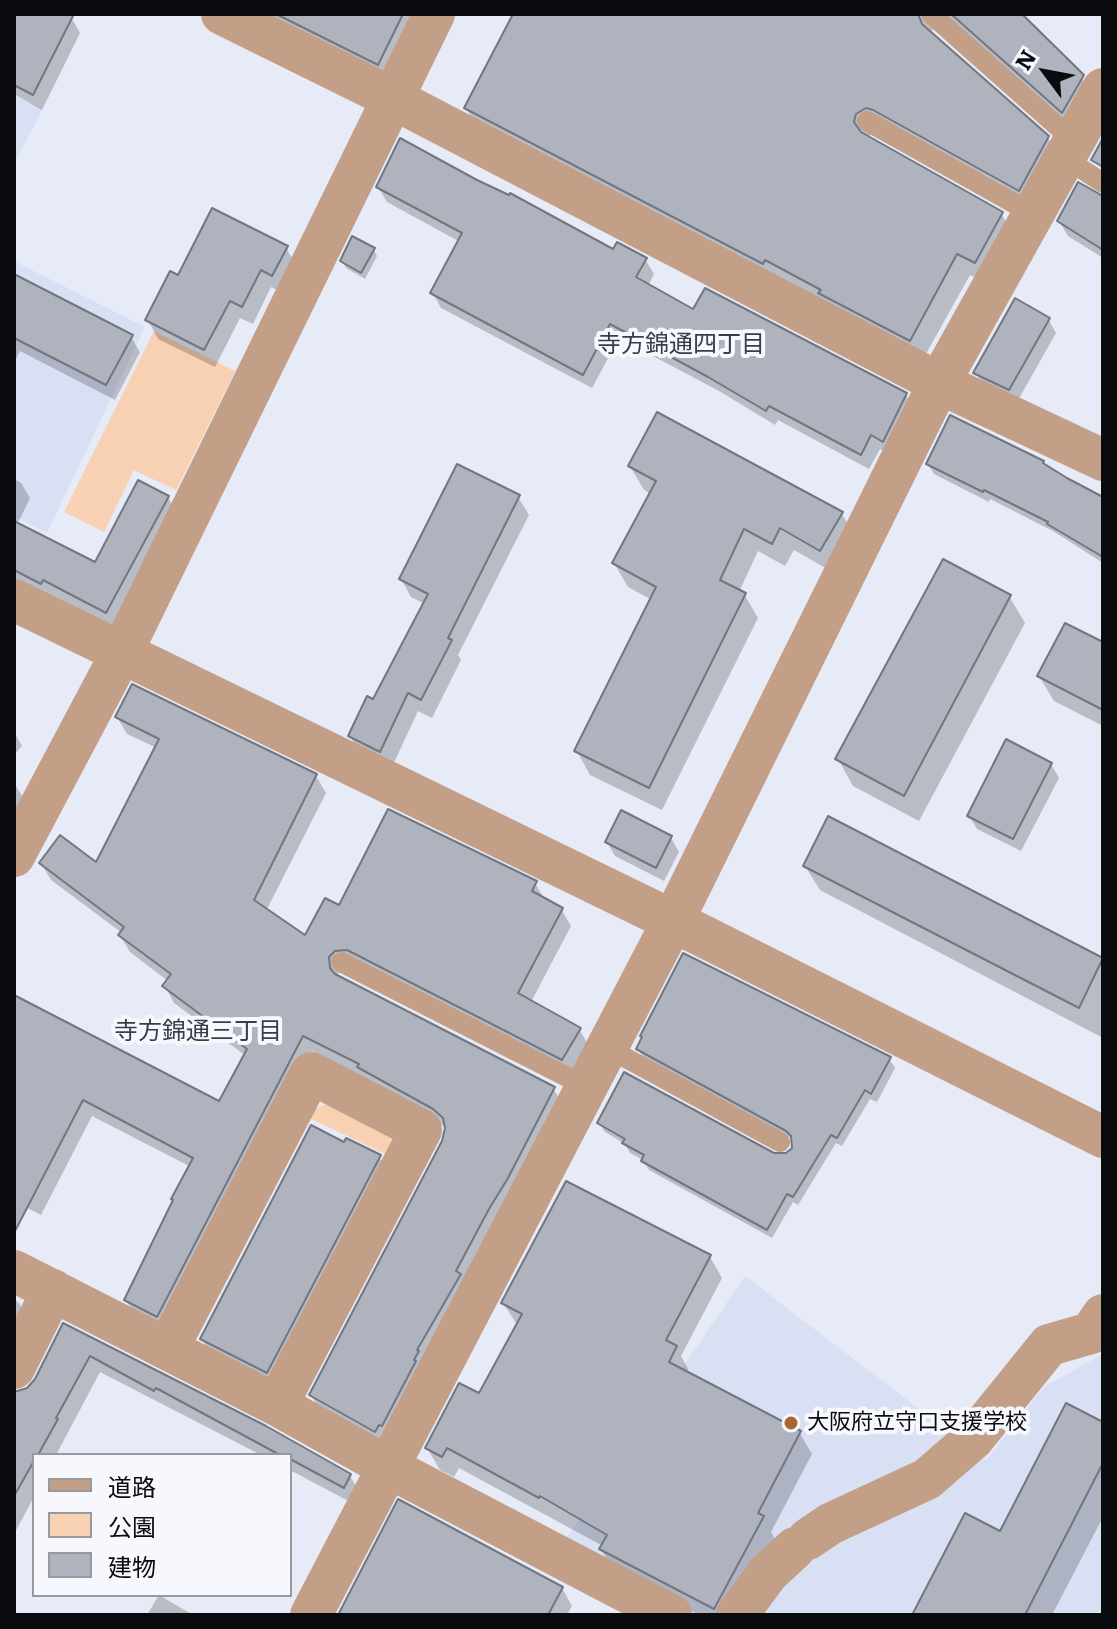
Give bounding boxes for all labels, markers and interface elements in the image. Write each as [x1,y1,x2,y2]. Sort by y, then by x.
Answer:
north arrow [1005,32,1085,112]
text: N [1005,42,1043,76]
district label: 寺方錦通四丁目 [597,331,765,359]
district label: 寺方錦通三丁目 [114,1018,282,1046]
place label: 大阪府立守口支援学校 [807,1410,1027,1436]
marker: 大阪府立守口支援学校 [782,1414,800,1432]
legend [32,1453,292,1597]
text: 道路 [108,1468,156,1503]
text: 公園 [108,1508,156,1543]
text: 建物 [108,1548,156,1583]

